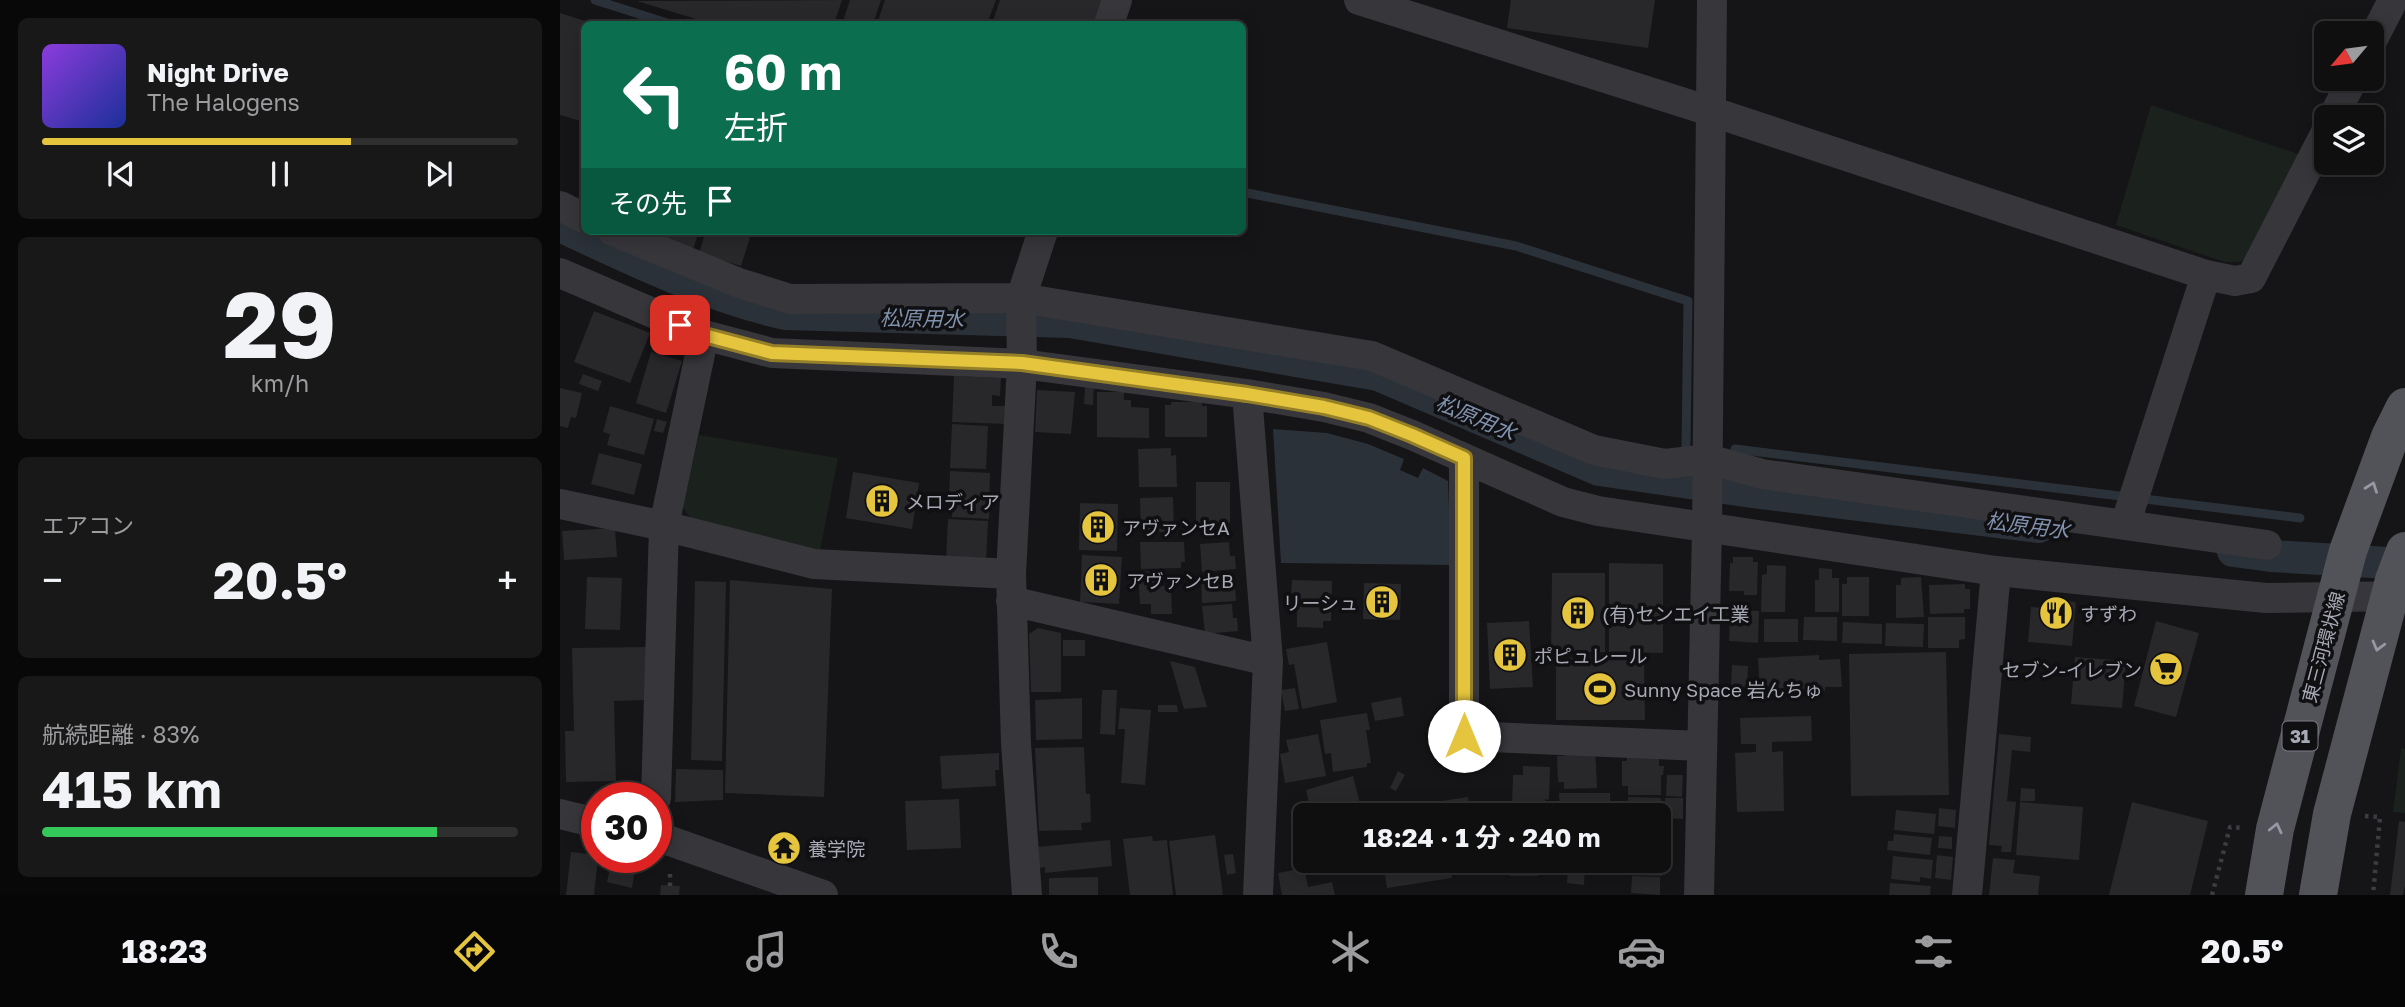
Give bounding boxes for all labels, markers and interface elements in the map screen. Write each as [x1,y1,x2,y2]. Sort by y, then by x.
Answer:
north arrow [2314,21,2384,91]
map controls [2314,21,2384,175]
text: 60 m [724,42,842,101]
icon: left [609,49,700,140]
text: Night Drive [147,57,289,88]
text: The Halogens [147,88,300,116]
button: layers [2314,105,2384,175]
text: 左折 [724,108,788,146]
icon: previous [102,155,140,193]
icon: pause [261,155,299,193]
icon: next [420,155,458,193]
icon: arrive [701,182,739,220]
text: その先 [609,188,687,219]
text: 29 [223,269,337,378]
pin [650,295,710,355]
water label: 松原用水 [880,304,966,332]
icon: arrive [661,306,699,344]
text: km/h [251,369,309,397]
water label: 松原用水 [1432,389,1522,446]
building icon: メロディア [863,482,901,520]
one-way arrow [2364,482,2378,494]
place label: メロディア [906,490,1000,513]
water label: 松原用水 [1985,507,2073,543]
building icon: アヴァンセA [1079,508,1117,546]
text: エアコン [42,511,134,539]
place label: アヴァンセA [1122,516,1230,539]
text: 20.5° [213,548,347,610]
text: − [42,557,63,602]
text: + [497,557,518,602]
building icon: アヴァンセB [1082,561,1120,599]
place label: アヴァンセB [1126,569,1234,592]
building icon: リーシュ [1363,583,1401,621]
street label: 東三河環状線 [2297,589,2349,705]
place label: リーシュ [1282,591,1358,614]
building icon: (有)センエイ工業 [1559,594,1597,632]
restaurant icon: すずわ [2037,594,2075,632]
place label: (有)センエイ工業 [1602,602,1749,625]
place label: すずわ [2080,602,2137,625]
building icon: ポピュレール [1491,636,1529,674]
one-way arrow [2372,640,2386,652]
place label: ポピュレール [1534,644,1648,667]
supermarket icon: セブン-イレブン [2147,650,2185,688]
place label: セブン-イレブン [2002,658,2142,681]
sports icon: Sunny Space 岩んちゅ [1581,670,1619,708]
place label: Sunny Space 岩んちゅ [1624,678,1823,701]
position arrow [1427,699,1501,773]
text: 航続距離 · 83% [42,720,199,748]
road number: 31 [2282,722,2318,750]
text: 415 km [42,757,222,819]
speed limit sign: 30 [581,782,672,873]
text: 18:24 · 1 分 · 240 m [1363,822,1601,853]
one-way arrow [2268,822,2282,834]
temple icon: 養学院 [765,829,803,867]
place label: 養学院 [808,837,865,860]
icon: directions [450,927,499,976]
icon: music [742,927,791,976]
icon: phone [1034,927,1083,976]
icon: climate [1326,927,1375,976]
icon: car [1617,927,1666,976]
icon: filters [1909,927,1958,976]
text: 18:23 [121,932,208,970]
text: 20.5° [2201,932,2284,970]

